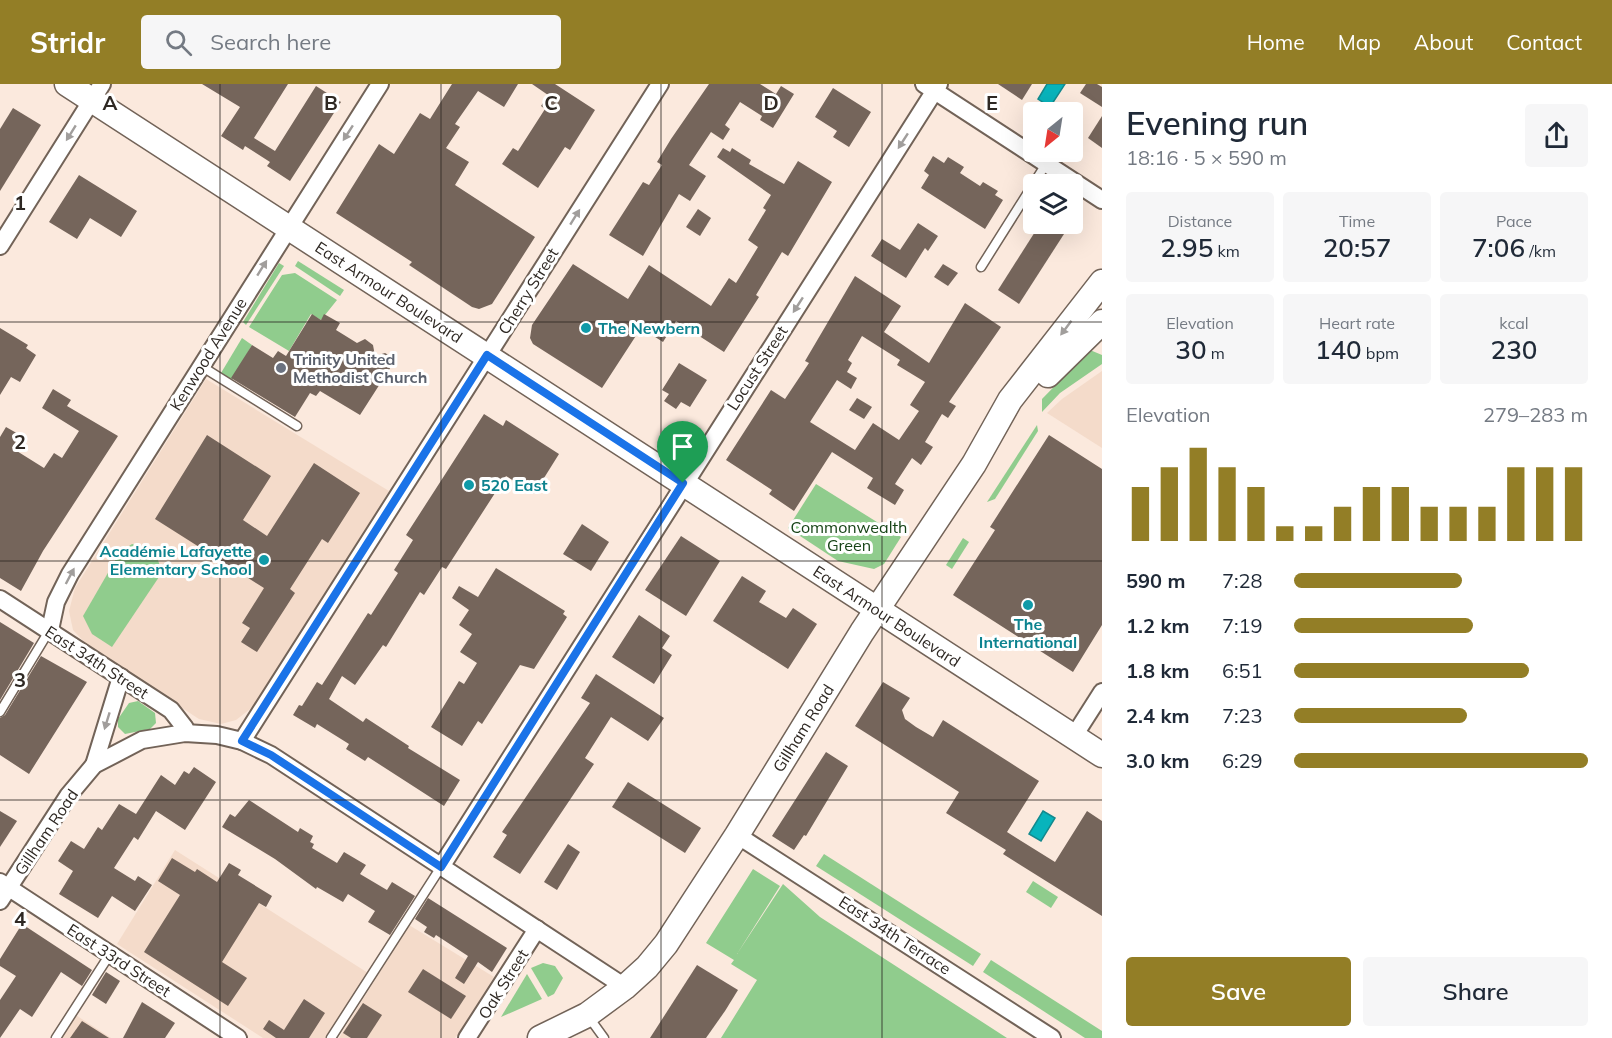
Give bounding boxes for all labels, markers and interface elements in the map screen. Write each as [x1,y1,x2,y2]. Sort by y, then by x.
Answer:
search box [141,15,561,69]
text: Stridr [30,25,105,60]
icon: search [162,26,195,59]
text: Search here [210,28,331,56]
text: Home [1247,29,1305,55]
text: Map [1338,29,1381,55]
text: About [1414,29,1473,55]
text: Contact [1506,29,1582,55]
text: A [103,90,118,115]
text: B [324,90,338,115]
text: C [544,90,558,115]
text: D [763,90,779,115]
text: E [986,90,998,115]
north arrow [1023,102,1083,162]
map controls [1023,102,1083,234]
text: Evening run [1126,102,1308,143]
button: share [1525,104,1588,167]
one-way arrow [65,125,76,142]
one-way arrow [343,125,354,141]
one-way arrow [898,132,909,149]
text: 18:16 · 5 × 590 m [1126,145,1287,170]
button: layers [1023,174,1083,234]
text: 1 [14,190,26,215]
one-way arrow [569,209,580,225]
text: Distance [1168,211,1232,231]
text: Time [1339,211,1375,231]
text: Pace [1496,211,1532,231]
text: 2.95 [1160,231,1213,264]
text: 20:57 [1323,231,1391,264]
text: 7:06 [1472,231,1525,264]
street label: East Armour Boulevard [312,237,466,347]
text: km [1213,241,1240,261]
text: /km [1525,241,1556,261]
street label: Cherry Street [494,244,563,338]
one-way arrow [256,260,267,276]
street label: Kenwood Avenue [165,294,251,414]
one-way arrow [793,297,804,313]
text: Elevation [1166,313,1234,333]
text: Heart rate [1319,313,1395,333]
text: kcal [1499,313,1529,333]
place label: The Newbern [598,318,700,338]
marker: The Newbern [579,321,593,335]
one-way arrow [1061,321,1073,336]
street label: Locust Street [722,322,792,414]
text: 30 [1175,333,1206,366]
text: 140 [1315,333,1362,366]
text: 230 [1491,333,1537,366]
text: m [1206,343,1225,363]
text: bpm [1362,343,1399,363]
place label: Trinity United Methodist Church [293,349,427,387]
marker: Trinity United Methodist Church [274,361,288,375]
text: Elevation [1126,402,1211,427]
text: 279–283 m [1483,402,1588,427]
pin [657,421,708,483]
text: 2 [14,429,26,454]
icon: arrive [666,430,699,463]
place label: 520 East [481,475,548,495]
marker: 520 East [462,478,476,492]
park label: Commonwealth Green [791,517,907,555]
place label: Académie Lafayette Elementary School [100,541,252,579]
marker: Académie Lafayette Elementary School [257,553,271,567]
street label: East Armour Boulevard [810,561,964,671]
one-way arrow [65,567,75,584]
text: 590 m [1126,568,1185,593]
text: 7:28 [1222,568,1263,593]
marker: The International [1021,598,1035,612]
text: 1.2 km [1126,613,1189,638]
text: 7:19 [1222,613,1263,638]
place label: The International [979,614,1077,652]
street label: East 34th Street [42,621,153,703]
text: 1.8 km [1126,658,1189,683]
text: 6:51 [1222,658,1263,683]
text: 3 [14,667,26,692]
street label: Gillham Road [768,680,838,776]
text: 2.4 km [1126,703,1189,728]
text: 7:23 [1222,703,1263,728]
one-way arrow [102,712,112,730]
text: 3.0 km [1126,748,1189,773]
text: 6:29 [1222,748,1263,773]
street label: Gillham Road [10,785,82,879]
street label: East 34th Terrace [835,891,955,979]
text: 4 [14,906,26,931]
street label: East 33rd Street [63,919,175,1001]
street label: Oak Street [474,945,533,1023]
button: Save [1126,957,1351,1026]
button: Share [1363,957,1588,1026]

